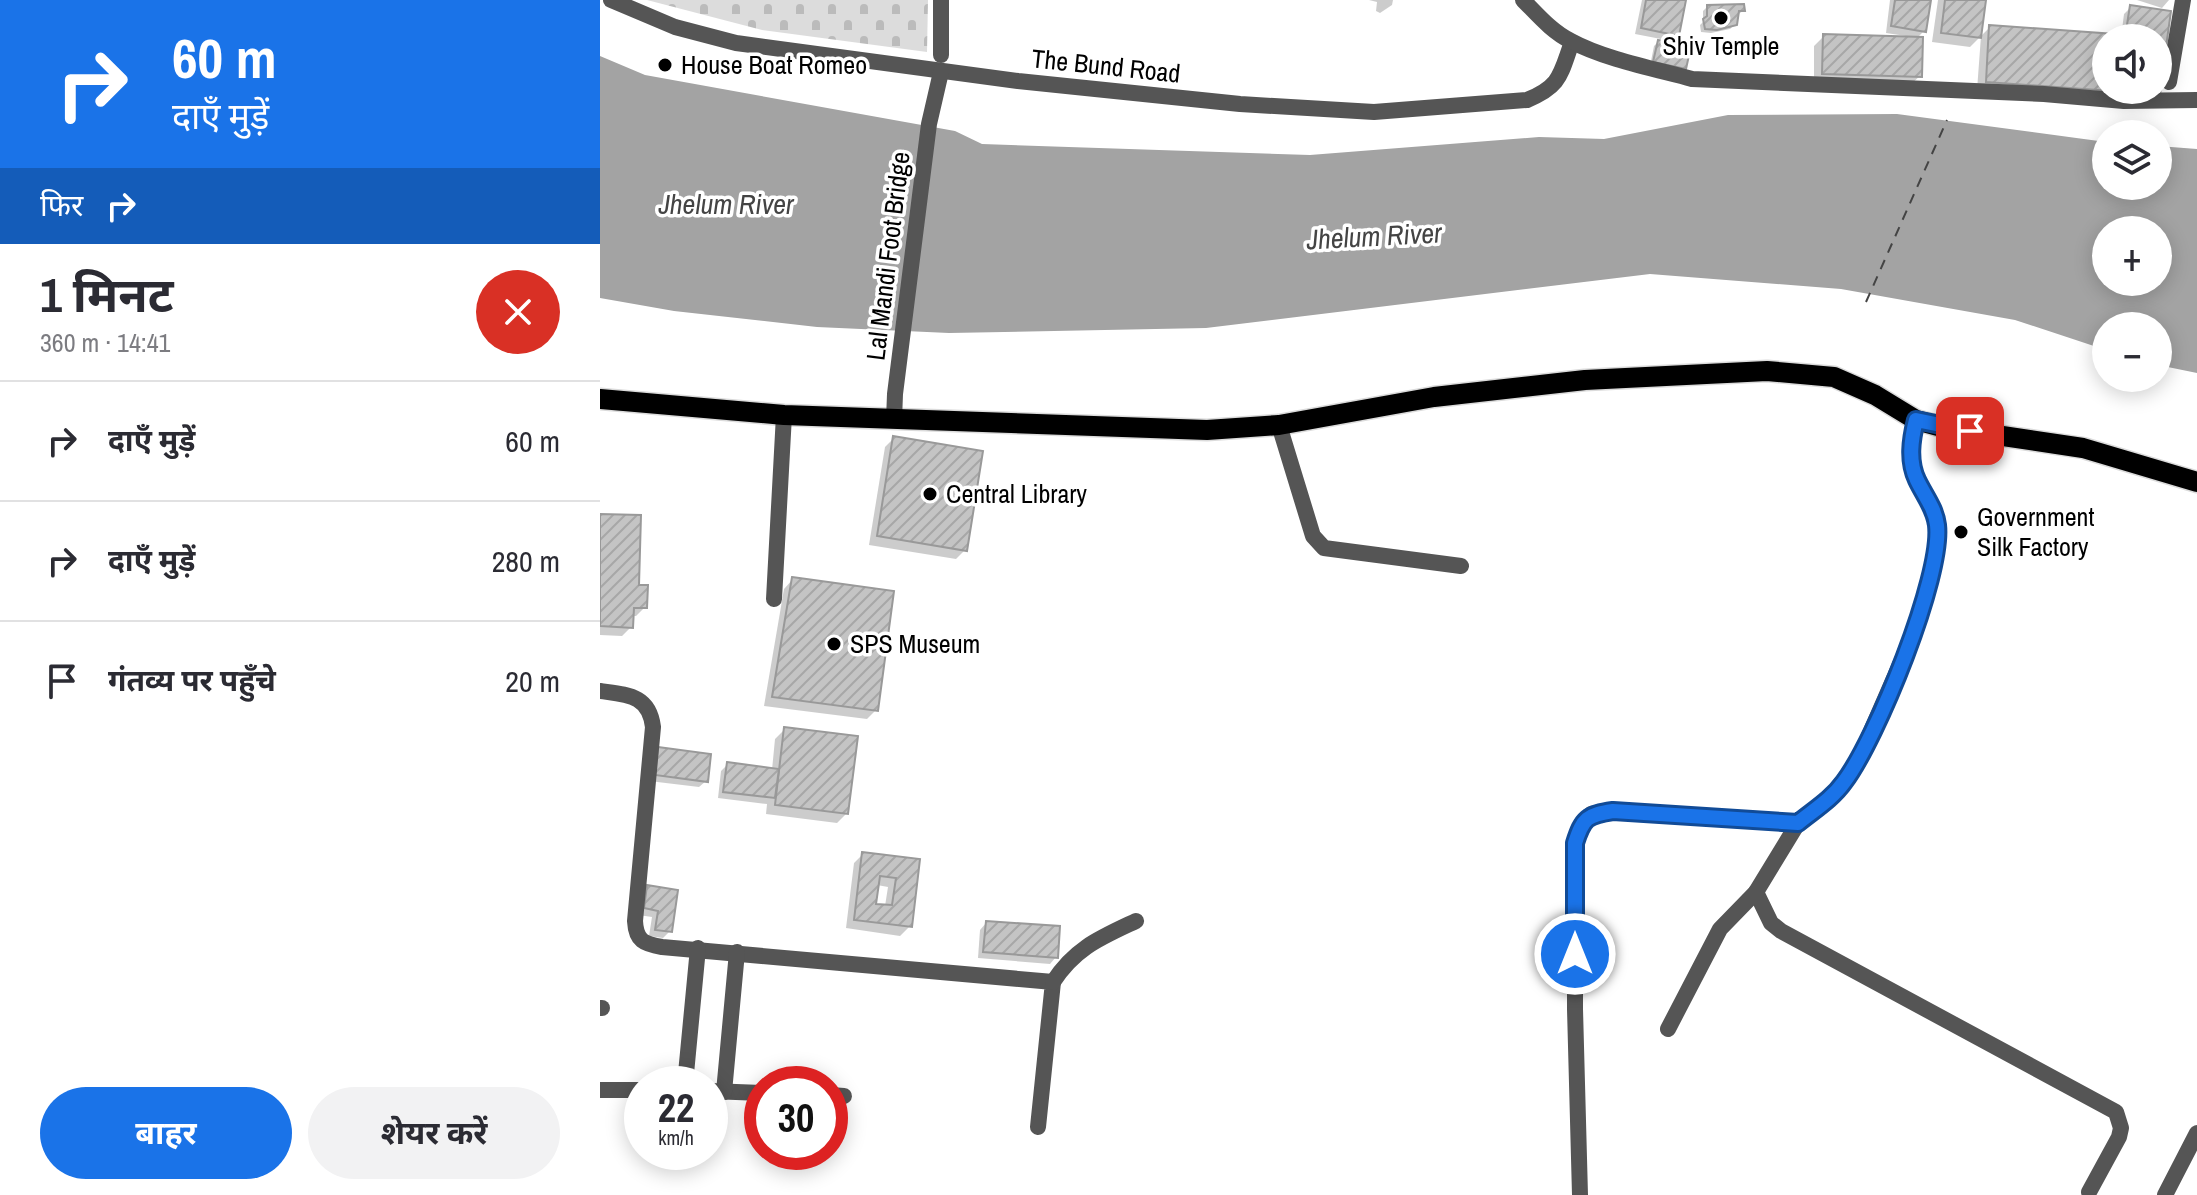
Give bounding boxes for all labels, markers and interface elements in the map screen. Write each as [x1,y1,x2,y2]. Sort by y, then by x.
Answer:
marker: Shiv Temple [1712,9,1730,27]
text: 60 m [172,20,277,95]
map controls [2092,24,2172,392]
button: sound [2092,24,2172,104]
place label: Shiv Temple [1663,28,1779,63]
icon: right [40,32,144,136]
street label: The Bund Road [1030,40,1182,91]
place label: House Boat Romeo [681,47,867,82]
marker: House Boat Romeo [656,56,674,74]
text: दाएँ मुड़ें [172,92,269,140]
button: layers [2092,120,2172,200]
street label: Lal Mandi Foot Bridge [857,150,918,362]
icon: right [99,184,143,228]
text: फिर [40,185,83,225]
water label: Jhelum River [657,185,795,223]
water label: Jhelum River [1304,213,1444,259]
button: + [2092,216,2172,296]
text: 1 मिनट [40,262,174,327]
button: close [476,270,560,354]
button: − [2092,312,2172,392]
text: 360 m · 14:41 [40,325,170,360]
pin [1936,397,2004,465]
icon: arrive [1948,409,1992,453]
icon: right [40,419,84,463]
text: दाएँ मुड़ें [108,420,195,460]
text: 60 m [505,421,560,461]
place label: Central Library [946,476,1087,511]
marker: Central Library [921,485,939,503]
place label: Government Silk Factory [1977,499,2094,564]
marker: Government Silk Factory [1952,523,1970,541]
icon: right [40,539,84,583]
text: दाएँ मुड़ें [108,540,195,580]
text: 280 m [492,541,560,581]
place label: SPS Museum [850,626,980,661]
marker: SPS Museum [825,635,843,653]
icon: arrive [40,659,84,703]
text: गंतव्य पर पहुँचे [108,660,276,700]
text: 20 m [505,661,560,701]
position arrow [1533,912,1617,996]
speed limit sign: 30 [744,1066,848,1170]
text: 22 [658,1081,694,1134]
button: बाहर [40,1087,292,1179]
button: शेयर करें [308,1087,560,1179]
text: km/h [658,1124,694,1151]

